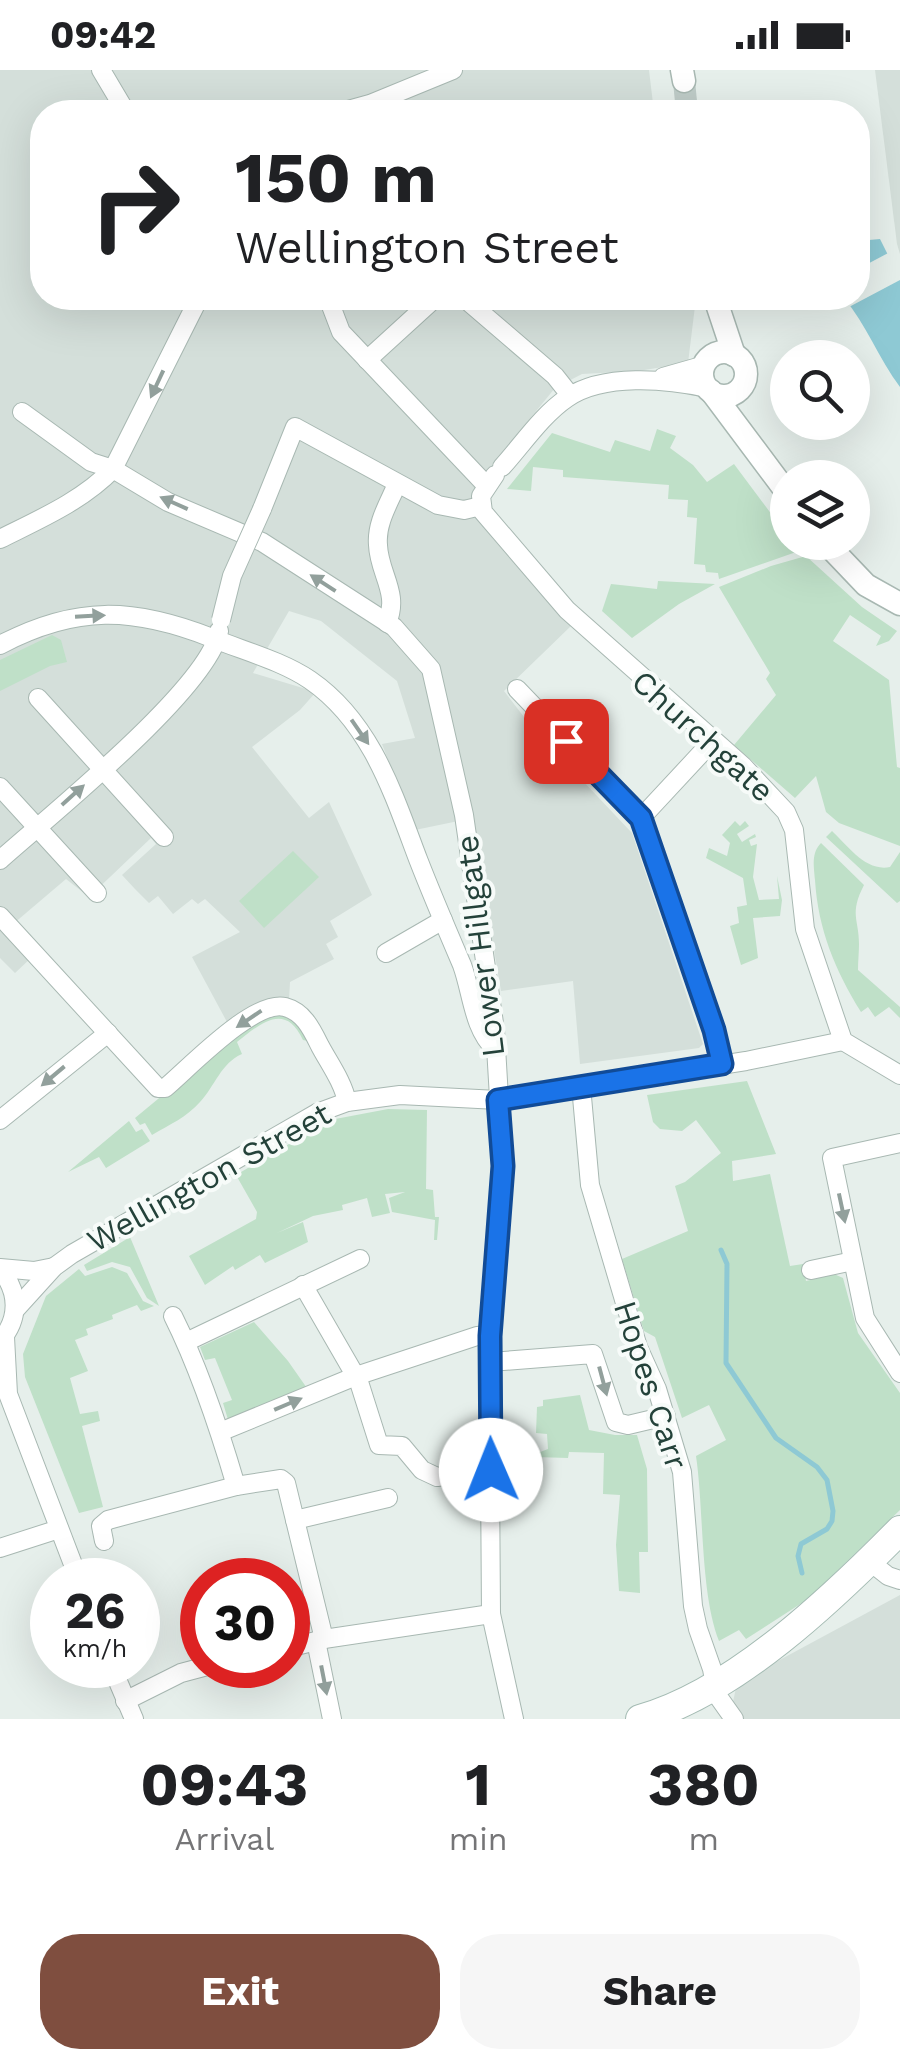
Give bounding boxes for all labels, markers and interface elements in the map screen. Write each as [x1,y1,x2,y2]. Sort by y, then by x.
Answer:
text: 09:42 [50,13,156,57]
text: 150 m [235,137,437,219]
icon: right [70,140,200,270]
text: Wellington Street [235,221,619,274]
map controls [770,340,870,560]
button: search [770,340,870,440]
one-way arrow [148,370,165,399]
button: layers [770,460,870,560]
one-way arrow [159,495,189,511]
one-way arrow [310,574,337,593]
one-way arrow [75,608,107,624]
street label: Churchgate [624,662,782,810]
pin [524,699,609,784]
icon: arrive [539,714,594,769]
one-way arrow [350,718,369,745]
one-way arrow [60,785,85,807]
street label: Lower Hillgate [448,833,512,1059]
one-way arrow [235,1009,262,1028]
one-way arrow [41,1064,66,1086]
street label: Wellington Street [81,1094,337,1260]
one-way arrow [834,1193,850,1224]
street label: Hopes Carr [606,1296,696,1474]
one-way arrow [596,1366,612,1397]
one-way arrow [273,1396,303,1412]
position arrow [439,1418,543,1522]
speed limit sign: 30 [180,1558,310,1688]
text: 26 [65,1581,125,1640]
text: km/h [63,1634,127,1663]
one-way arrow [316,1665,332,1696]
text: 09:43 [140,1749,308,1820]
text: 1 [465,1749,491,1820]
text: 380 [648,1749,760,1820]
text: Arrival [174,1820,274,1858]
text: min [449,1820,508,1858]
text: m [689,1820,719,1858]
button: Exit [40,1934,440,2049]
button: Share [460,1934,860,2049]

